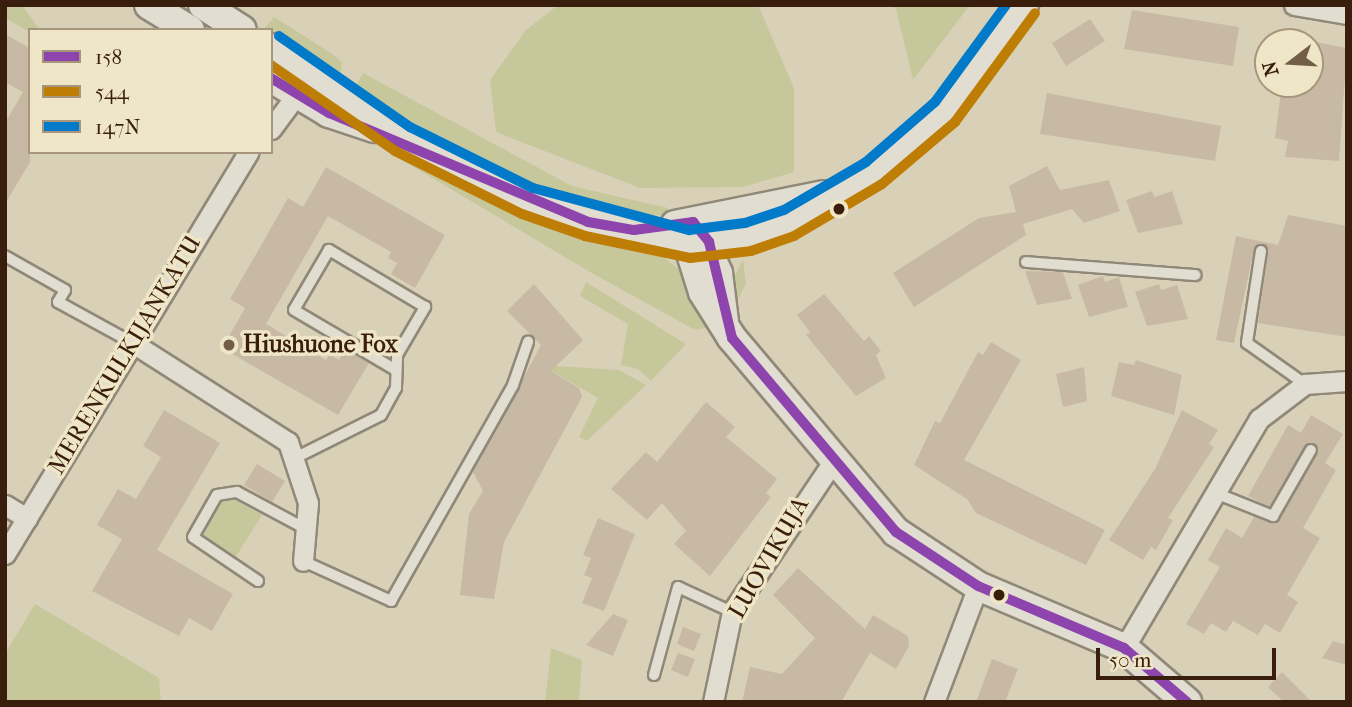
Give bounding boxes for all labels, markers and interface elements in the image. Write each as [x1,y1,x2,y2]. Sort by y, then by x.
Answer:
legend [28,28,273,154]
north arrow [1254,28,1324,98]
text: 158 [95,45,122,69]
text: N [1258,58,1283,79]
text: 544 [95,80,129,104]
text: 147N [95,115,140,139]
unlabelled marker [832,202,846,216]
street label: MERENKULKIJANKATU [42,230,208,480]
place label: Hiushuone Fox [243,331,398,359]
marker: Hiushuone Fox [221,337,237,353]
street label: LUOVIKUJA [723,492,815,624]
unlabelled marker [992,588,1006,602]
scale bar [1100,634,1280,678]
text: 50 m [1109,648,1152,672]

